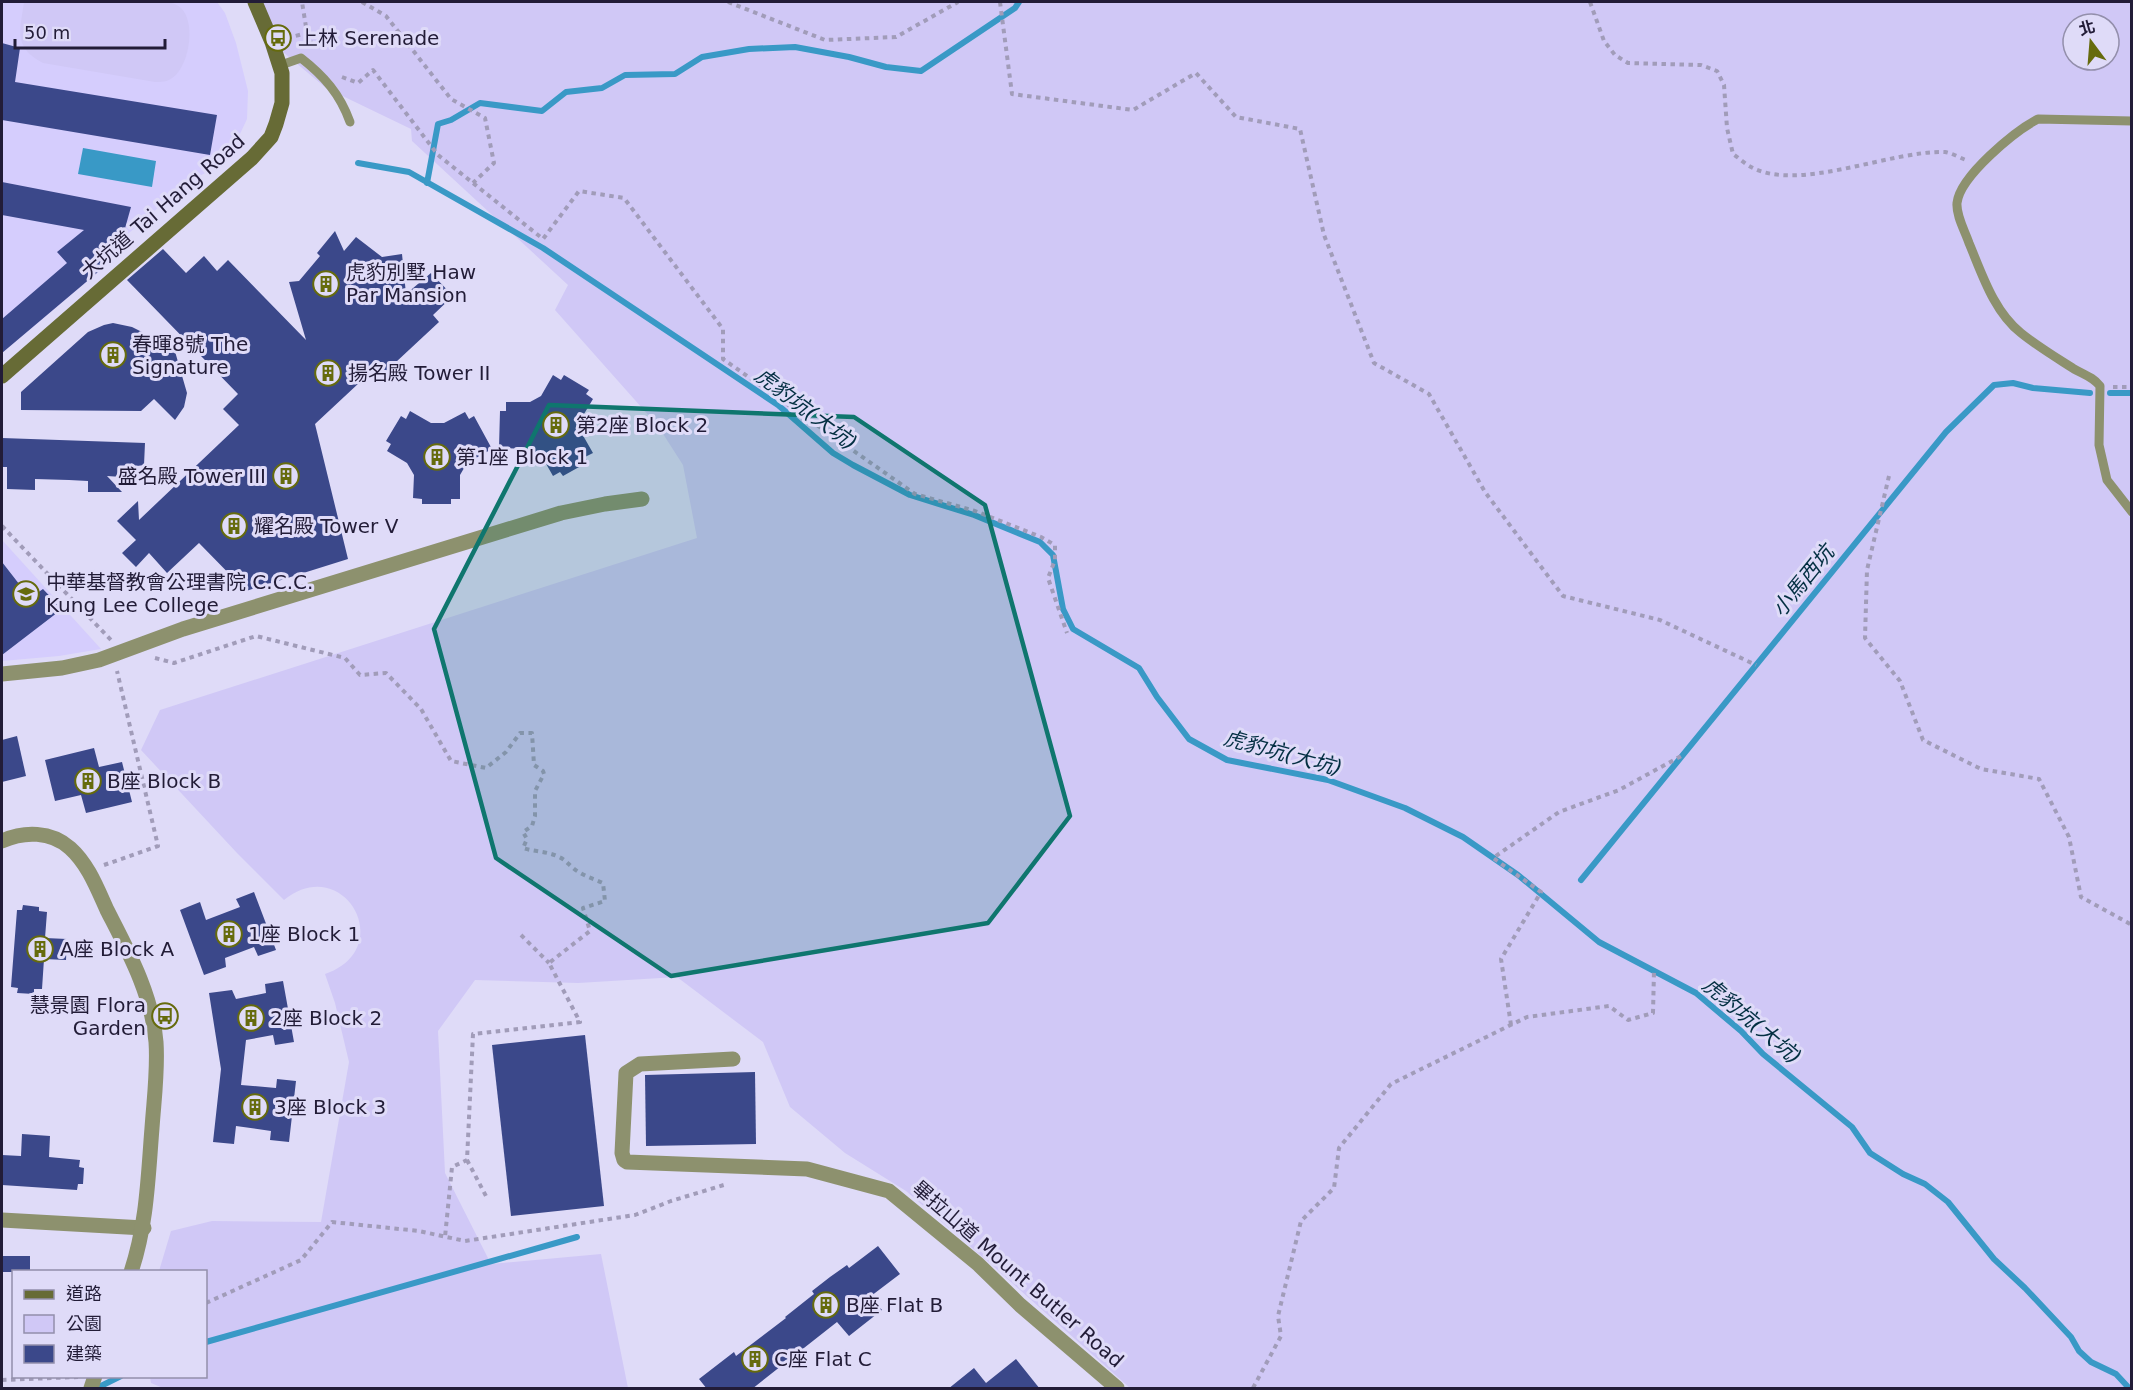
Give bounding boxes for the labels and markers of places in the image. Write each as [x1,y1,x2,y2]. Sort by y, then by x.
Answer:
bus stop icon: 上林 Serenade [263,23,293,53]
place label: 上林 Serenade [298,26,439,50]
place label: 虎豹別墅 Haw Par Mansion [346,260,476,307]
building icon: 虎豹別墅 Haw Par Mansion [311,269,341,299]
place label: 春暉8號 The Signature [132,332,248,379]
building icon: 春暉8號 The Signature [98,340,128,370]
building icon: 揚名殿 Tower II [313,358,343,388]
place label: 揚名殿 Tower II [348,361,490,385]
building icon: 第2座 Block 2 [541,410,571,440]
place label: 第2座 Block 2 [576,413,708,437]
building icon: 第1座 Block 1 [422,442,452,472]
place label: 第1座 Block 1 [456,445,588,469]
building icon: 盛名殿 Tower III [271,461,301,491]
place label: 盛名殿 Tower III [118,464,266,488]
building icon: 耀名殿 Tower V [219,511,249,541]
place label: 耀名殿 Tower V [254,514,399,538]
place label: 中華基督教會公理書院 C.C.C. Kung Lee College [46,570,313,617]
school or university icon: 中華基督教會公理書院 C.C.C. Kung Lee College [11,579,41,609]
building icon: B座 Block B [73,766,103,796]
place label: B座 Block B [107,769,221,793]
building icon: 1座 Block 1 [214,919,244,949]
place label: 1座 Block 1 [248,922,360,946]
building icon: A座 Block A [25,934,55,964]
place label: A座 Block A [60,937,174,961]
place label: 慧景園 Flora Garden [30,993,146,1040]
bus stop icon: 慧景園 Flora Garden [150,1001,180,1031]
building icon: 2座 Block 2 [236,1003,266,1033]
place label: 2座 Block 2 [270,1006,382,1030]
building icon: 3座 Block 3 [240,1092,270,1122]
place label: 3座 Block 3 [274,1095,386,1119]
building icon: B座 Flat B [811,1290,841,1320]
place label: B座 Flat B [846,1293,943,1317]
building icon: C座 Flat C [740,1344,770,1374]
place label: C座 Flat C [774,1347,872,1371]

